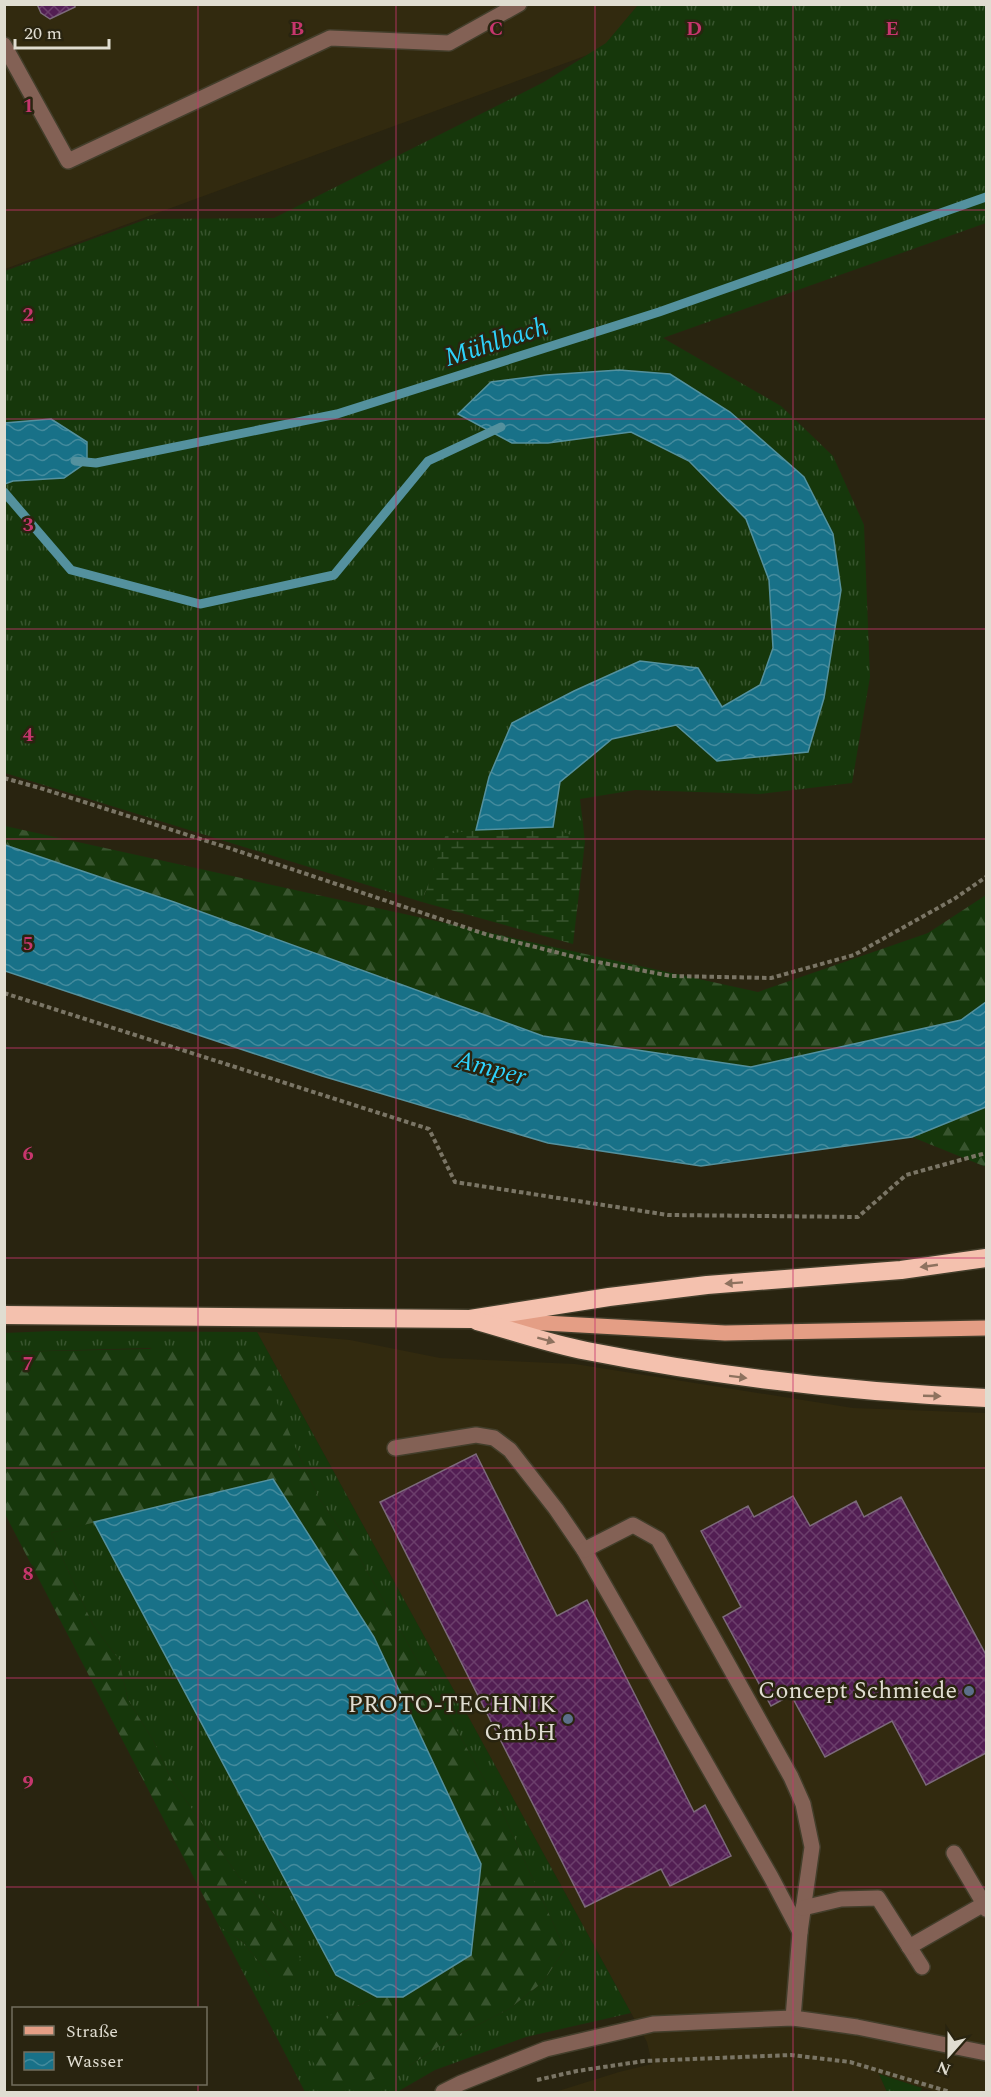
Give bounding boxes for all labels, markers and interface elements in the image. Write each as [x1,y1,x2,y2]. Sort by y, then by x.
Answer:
scale bar [15,12,110,50]
text: B [290,14,304,44]
text: C [489,14,503,44]
text: D [686,14,702,44]
text: E [885,14,899,44]
text: 20 m [24,20,62,47]
text: 1 [22,91,34,121]
text: 2 [22,300,34,330]
water label: Mühlbach [439,306,553,378]
text: 3 [22,510,34,540]
text: 4 [22,720,34,750]
text: 5 [22,929,34,959]
water label: Amper [450,1039,532,1097]
text: 6 [22,1139,34,1169]
one-way arrow [919,1262,938,1271]
one-way arrow [725,1278,744,1287]
one-way arrow [537,1336,555,1345]
text: 7 [22,1349,34,1379]
one-way arrow [728,1372,747,1381]
one-way arrow [922,1391,941,1400]
text: 8 [22,1559,34,1589]
place label: Concept Schmiede [758,1673,957,1709]
marker: Concept Schmiede [962,1684,976,1698]
place label: PROTO-TECHNIK GmbH [348,1687,556,1751]
marker: PROTO-TECHNIK GmbH [561,1712,575,1726]
text: 9 [22,1768,34,1798]
legend [12,2007,207,2085]
text: Straße [66,2018,118,2045]
north arrow [919,2025,979,2085]
text: Wasser [66,2048,123,2075]
text: N [934,2055,954,2082]

